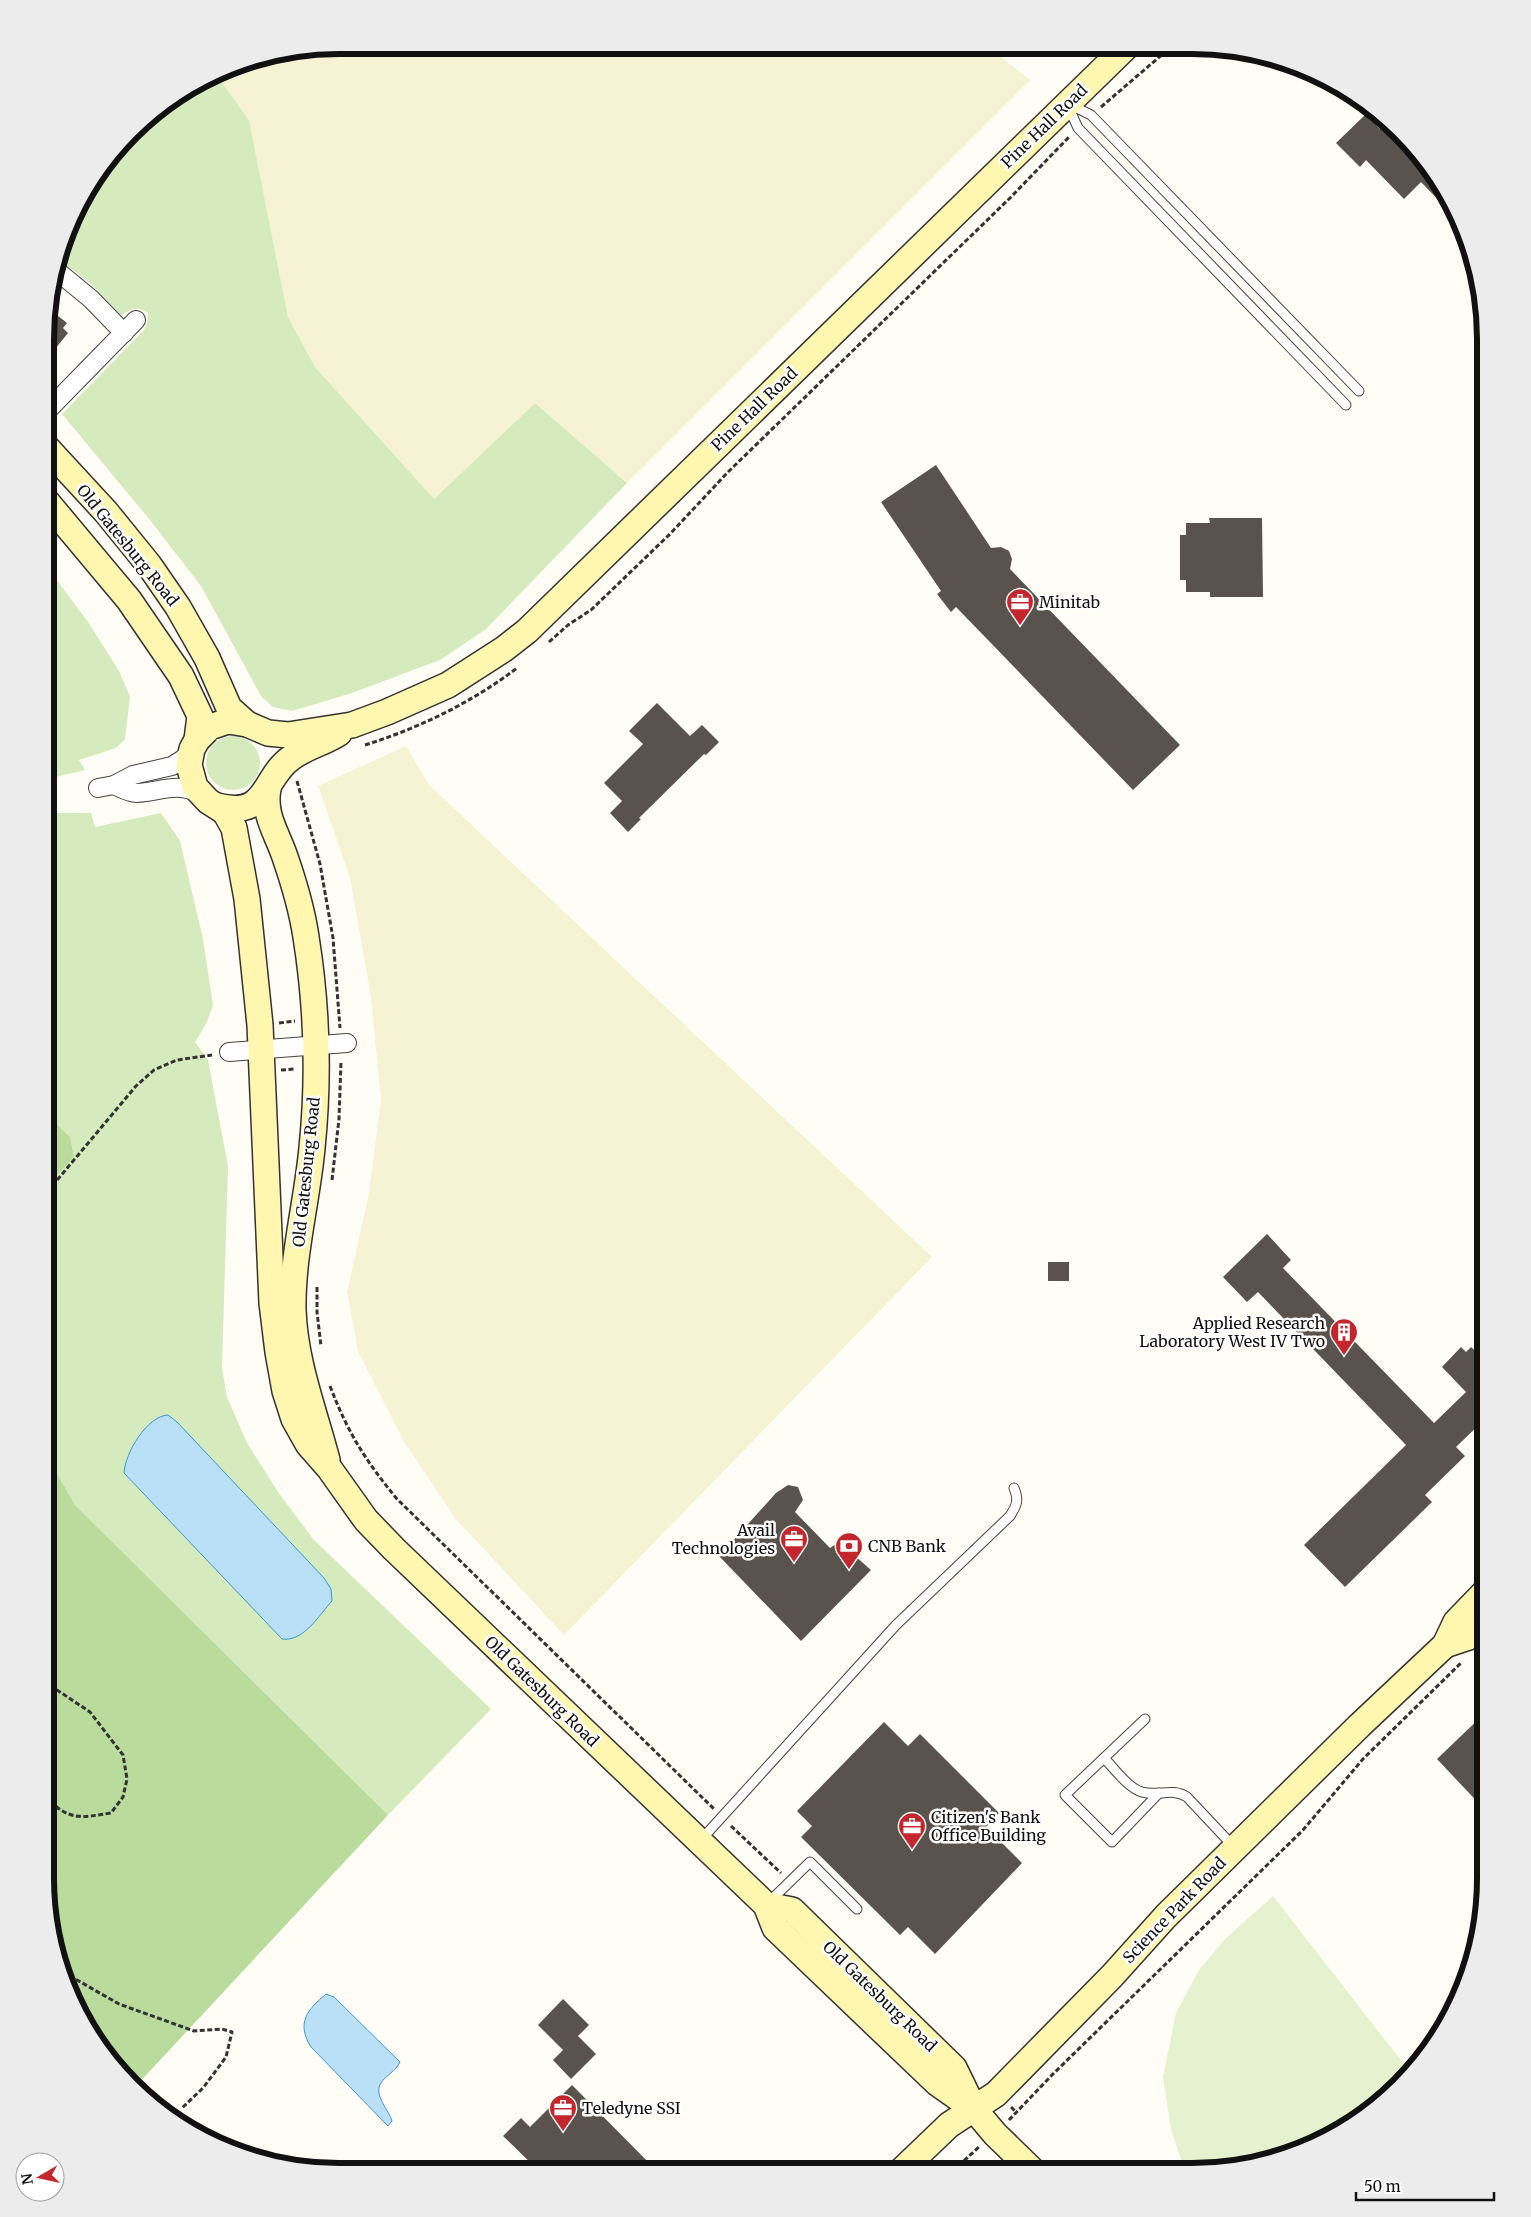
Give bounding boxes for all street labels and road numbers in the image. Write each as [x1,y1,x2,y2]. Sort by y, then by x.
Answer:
street label: Pine Hall Road [997,80,1092,172]
street label: Pine Hall Road [707,363,802,455]
street label: Old Gatesburg Road [73,480,183,610]
street label: Old Gatesburg Road [288,1096,324,1248]
street label: Old Gatesburg Road [481,1631,603,1751]
street label: Science Park Road [1118,1852,1230,1967]
street label: Old Gatesburg Road [819,1936,941,2056]

